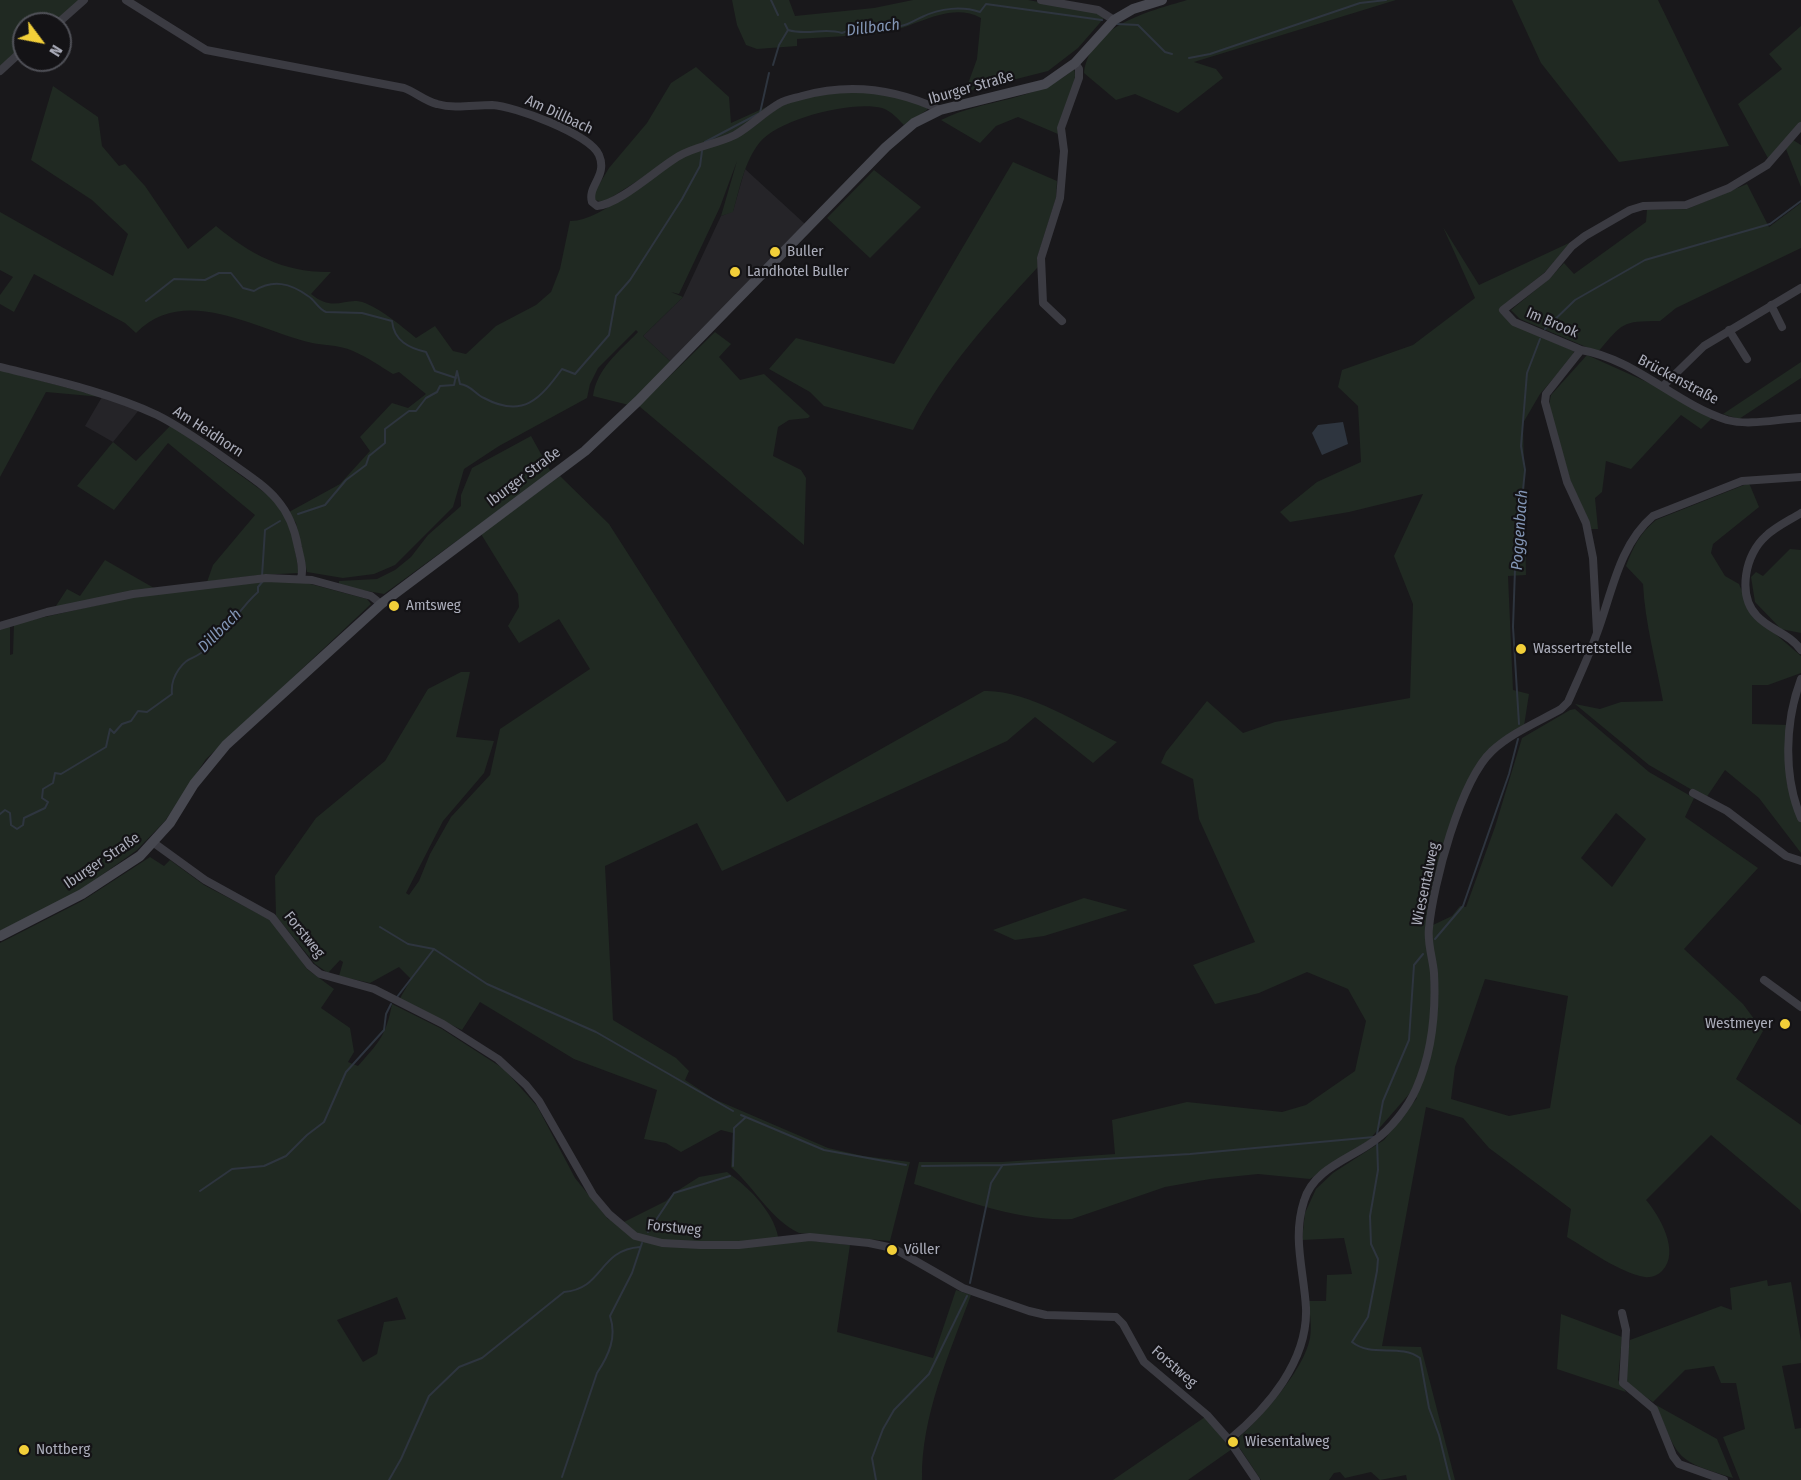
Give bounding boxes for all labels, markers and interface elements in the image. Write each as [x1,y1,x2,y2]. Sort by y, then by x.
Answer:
north arrow [12,12,72,72]
water label: Dillbach [845,15,901,41]
text: N [45,42,67,60]
street label: Iburger Straße [926,67,1016,109]
street label: Am Dillbach [522,91,596,139]
place label: Buller [787,243,824,261]
marker: Buller [768,245,782,259]
place label: Landhotel Buller [747,263,849,281]
marker: Landhotel Buller [728,265,742,279]
street label: Im Brook [1523,304,1581,342]
street label: Brückenstraße [1635,351,1721,409]
street label: Am Heidhorn [169,403,247,461]
street label: Iburger Straße [484,443,564,511]
water label: Poggenbach [1508,489,1532,571]
place label: Amtsweg [406,597,461,615]
marker: Amtsweg [387,599,401,613]
water label: Dillbach [194,605,246,657]
place label: Wassertretstelle [1533,640,1632,658]
marker: Wassertretstelle [1514,642,1528,656]
street label: Iburger Straße [61,829,143,893]
street label: Wiesentalweg [1408,841,1444,927]
street label: Forstweg [280,908,328,962]
place label: Westmeyer [1705,1015,1773,1033]
marker: Westmeyer [1778,1017,1792,1031]
street label: Forstweg [646,1216,702,1240]
place label: Völler [904,1241,940,1259]
marker: Völler [885,1243,899,1257]
street label: Forstweg [1148,1342,1200,1392]
place label: Wiesentalweg [1245,1433,1329,1451]
marker: Wiesentalweg [1226,1435,1240,1449]
place label: Nottberg [36,1441,90,1459]
marker: Nottberg [17,1443,31,1457]

